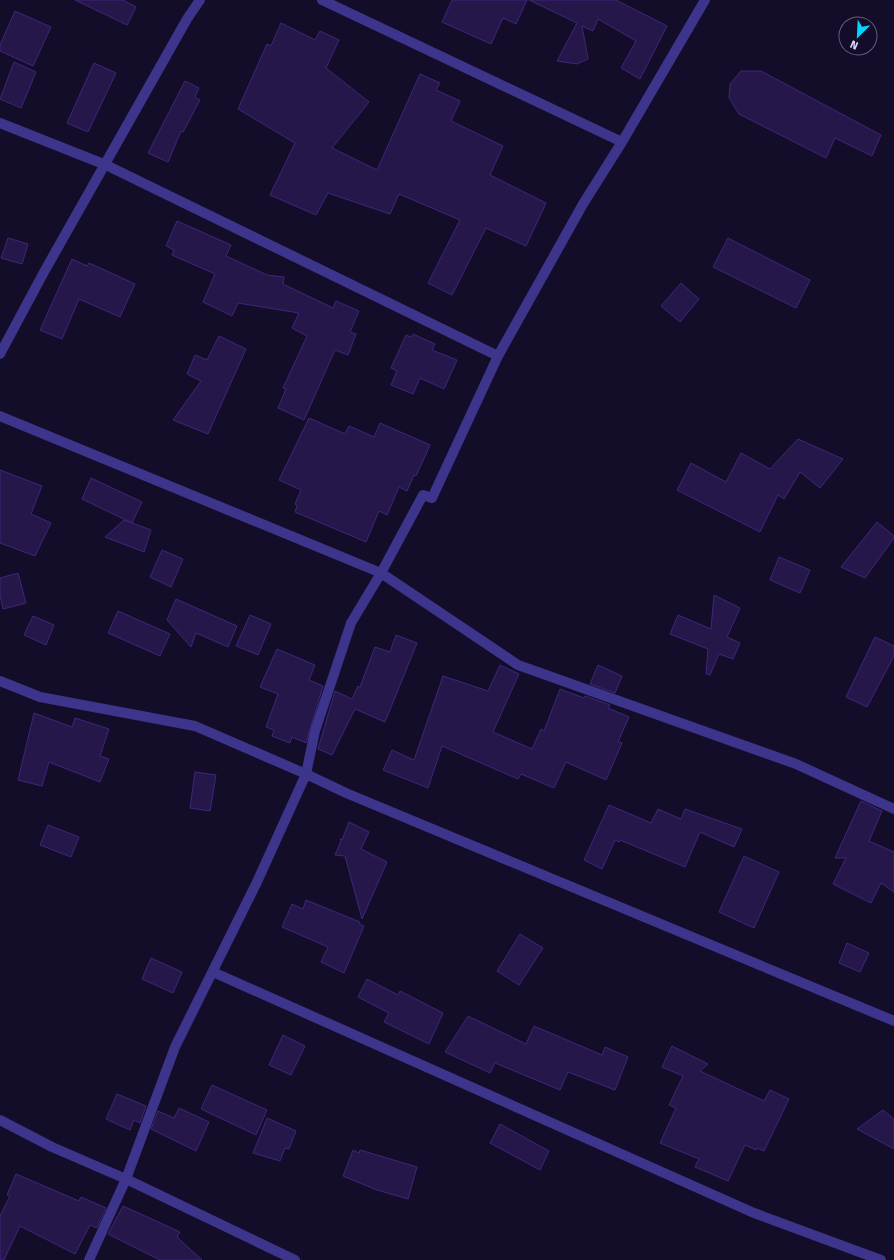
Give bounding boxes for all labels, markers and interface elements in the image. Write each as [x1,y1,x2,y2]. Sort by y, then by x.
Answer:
north arrow [838,16,878,56]
text: N [848,37,860,52]

